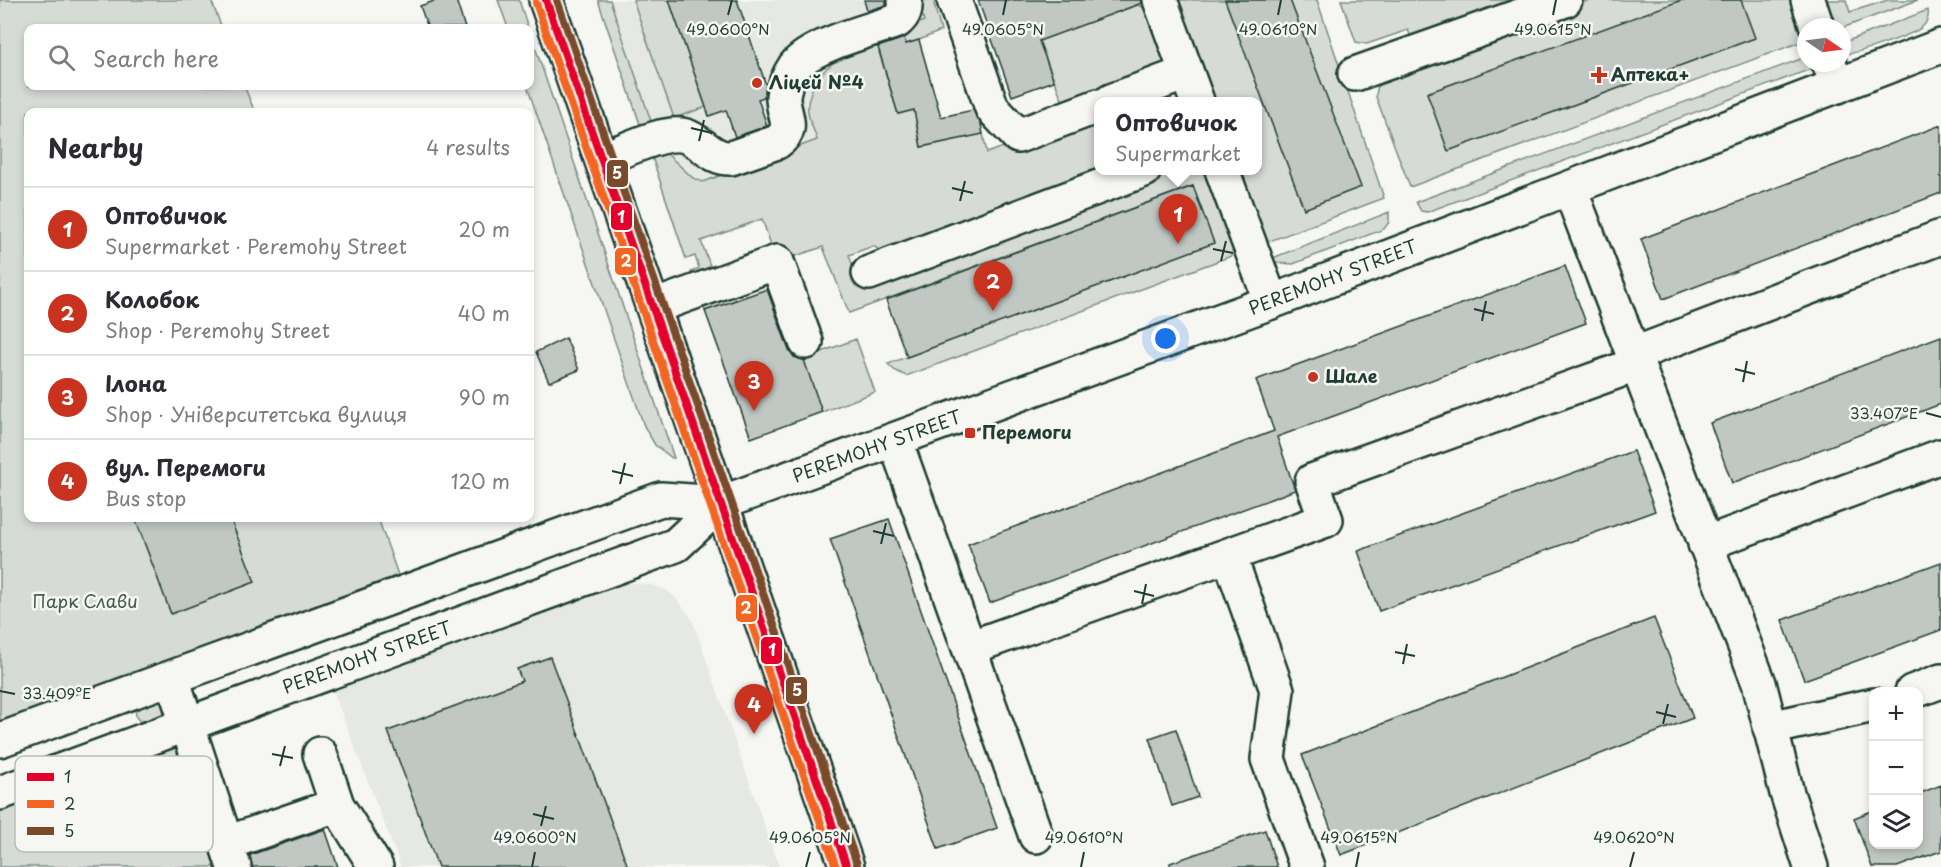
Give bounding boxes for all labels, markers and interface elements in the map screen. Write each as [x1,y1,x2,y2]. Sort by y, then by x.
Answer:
text: 49.0600°N [686,17,770,40]
text: 49.0605°N [962,17,1044,40]
text: 49.0610°N [1239,17,1317,40]
text: 49.0615°N [1514,17,1592,40]
north arrow [1797,18,1851,72]
search box [24,24,534,90]
icon: search [45,41,78,74]
text: Search here [93,41,219,74]
place label: Аптека+ [1611,60,1690,87]
place label: Ліцей №4 [769,68,864,95]
marker: Аптека+ [1592,68,1606,82]
marker: Ліцей №4 [750,76,764,90]
popup [1094,97,1262,175]
text: Оптовичок [1115,105,1237,138]
text: Nearby [48,128,143,167]
text: 4 results [426,132,510,162]
text: Supermarket [1115,138,1241,168]
line badge: 5 [606,159,629,188]
text: 5 [612,160,622,184]
pin: 1 [1158,194,1198,244]
text: Оптовичок [105,198,227,231]
line badge: 1 [610,202,633,231]
text: 1 [617,204,625,228]
text: 1 [63,214,72,244]
text: 20 m [458,214,510,244]
text: Supermarket · Peremohy Street [105,231,407,261]
street label: PEREMOHY STREET [1244,232,1421,321]
line badge: 2 [614,247,637,276]
text: 2 [620,248,632,272]
pin: 2 [974,262,1012,311]
text: Колобок [105,282,199,315]
text: 2 [60,298,75,328]
text: 40 m [458,298,510,328]
text: Shop · Peremohy Street [105,315,330,345]
your location [1151,324,1180,353]
pin: 3 [734,362,774,411]
place label: Шале [1325,362,1378,389]
text: Ілона [105,366,167,399]
marker: Шале [1306,370,1320,384]
text: 3 [61,382,74,412]
text: 90 m [459,382,510,412]
text: Shop · Університетська вулиця [105,399,407,429]
text: 33.407°E [1850,401,1918,424]
street label: PEREMOHY STREET [788,402,966,489]
place label: Перемоги [982,418,1072,445]
marker: Перемоги [963,426,977,440]
text: вул. Перемоги [105,450,266,483]
text: 4 [61,466,74,496]
text: 120 m [451,466,510,496]
text: Bus stop [105,483,186,513]
park label: Парк Слави [32,587,138,614]
line badge: 2 [735,594,758,623]
text: 2 [740,595,752,619]
street label: PEREMOHY STREET [278,613,456,700]
line badge: 1 [760,636,783,665]
text: 1 [768,637,776,661]
line badge: 5 [785,676,808,705]
text: 5 [792,677,802,701]
text: 33.409°E [22,681,92,704]
pin: 4 [734,684,774,734]
map controls [1869,687,1923,849]
button: + [1869,687,1923,741]
button: − [1869,741,1923,795]
legend [15,756,213,852]
text: 1 [64,764,71,788]
text: 2 [64,791,75,815]
button: layers [1869,795,1923,849]
text: 5 [64,818,74,842]
text: 49.0600°N [493,825,577,848]
text: 49.0605°N [769,825,851,848]
text: 49.0610°N [1045,825,1123,848]
text: 49.0615°N [1320,825,1398,848]
text: 49.0620°N [1593,825,1675,848]

